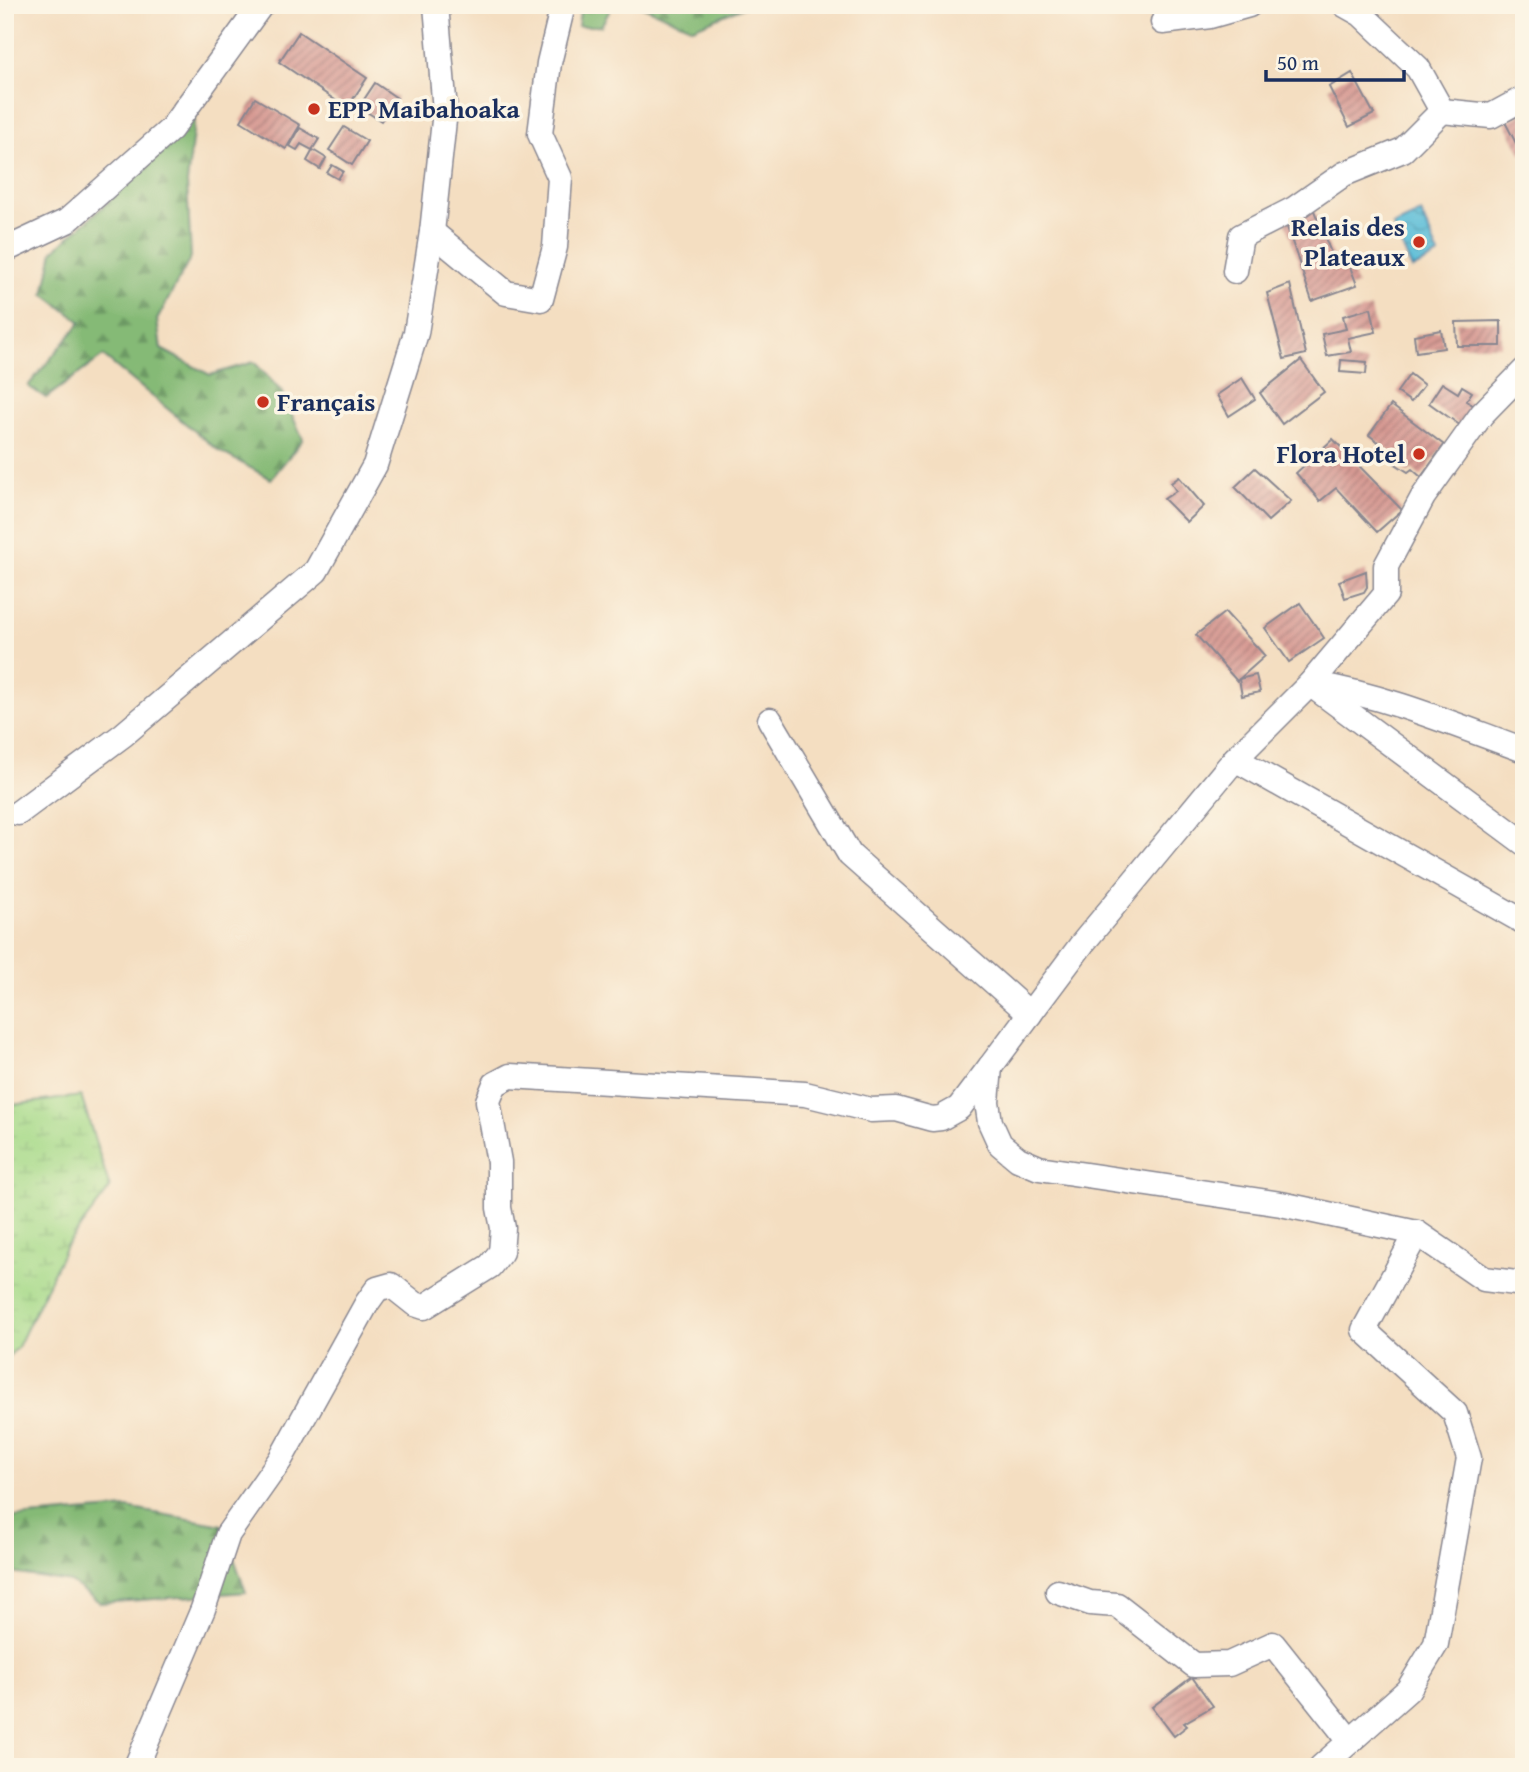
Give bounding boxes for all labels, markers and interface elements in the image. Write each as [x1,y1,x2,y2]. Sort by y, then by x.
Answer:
scale bar [1266,38,1405,82]
text: 50 m [1277,47,1319,78]
place label: EPP Maibahoaka [328,89,520,128]
marker: EPP Maibahoaka [306,101,322,117]
place label: Relais des Plateaux [1291,207,1405,276]
marker: Relais des Plateaux [1411,234,1427,250]
place label: Français [277,382,375,421]
marker: Français [255,394,271,410]
place label: Flora Hotel [1276,434,1405,473]
marker: Flora Hotel [1411,446,1427,462]

